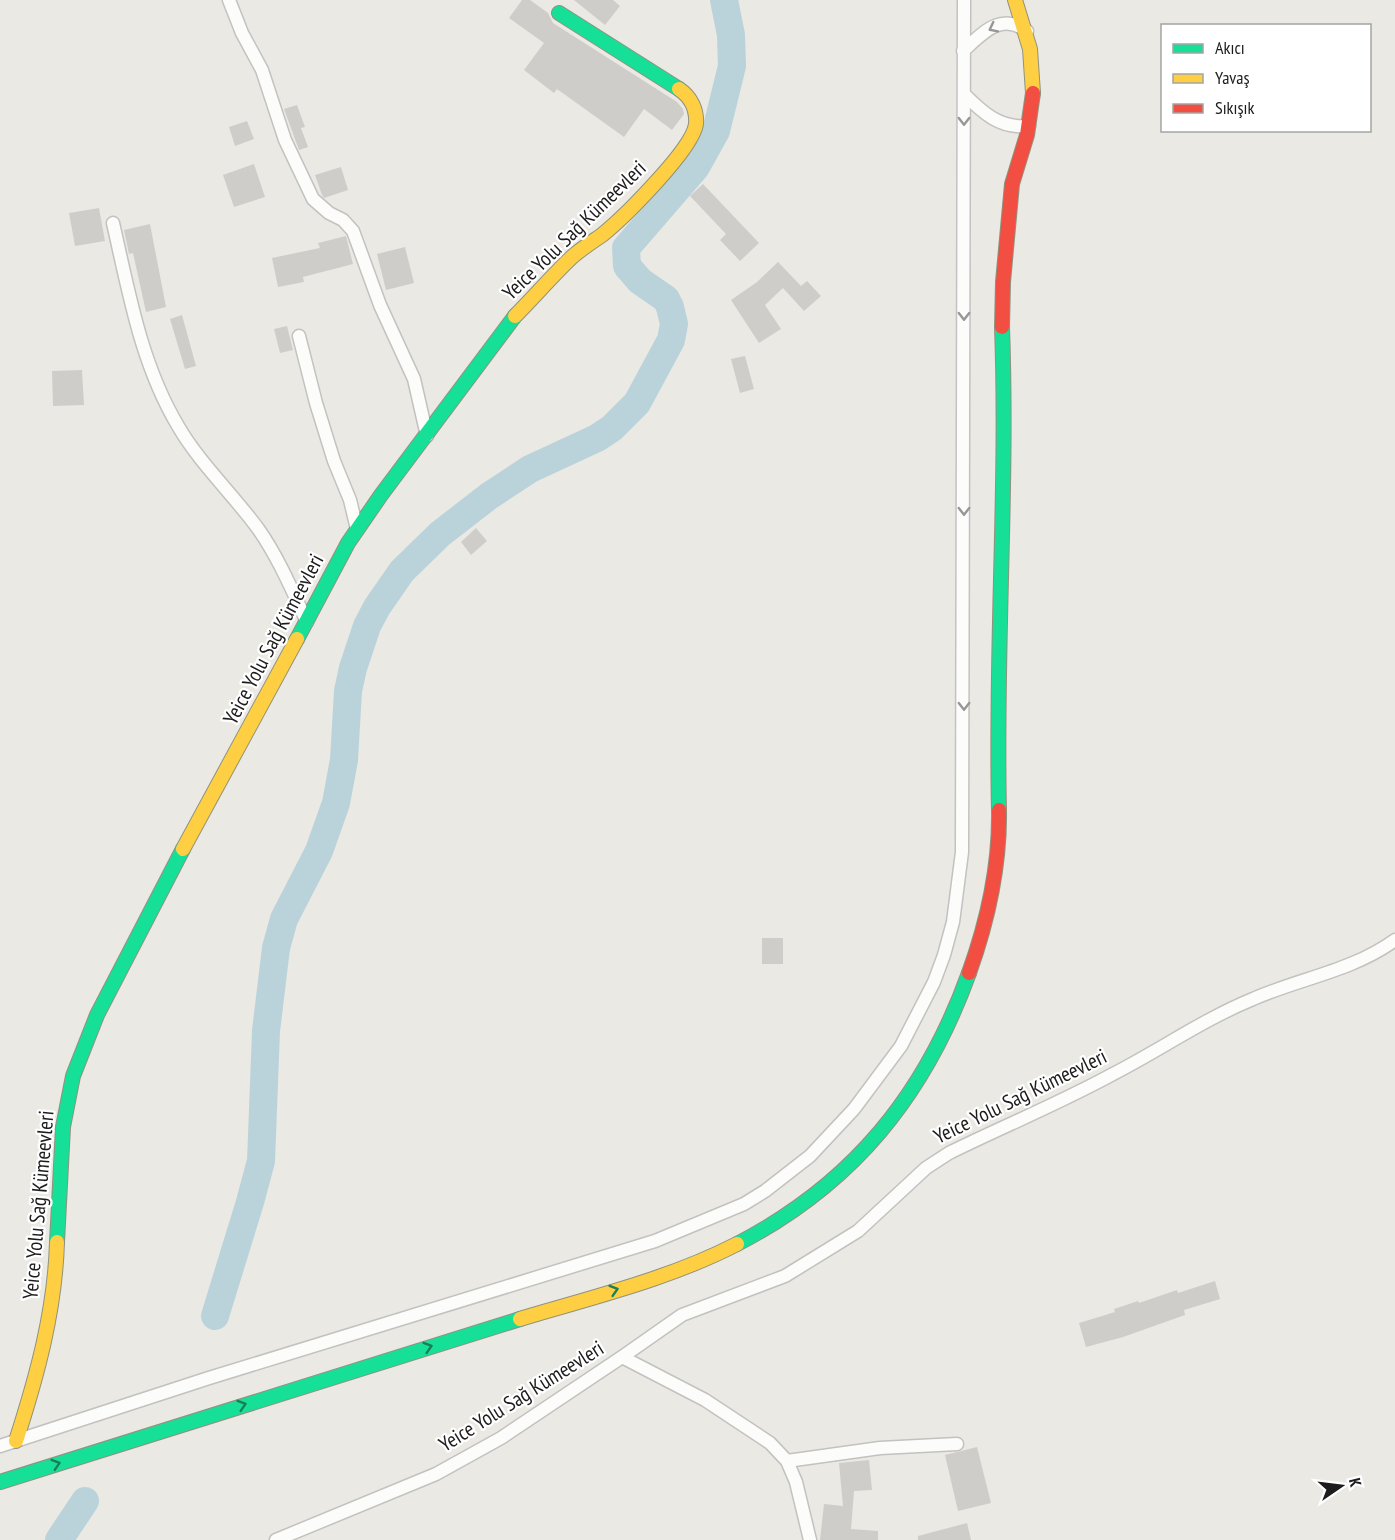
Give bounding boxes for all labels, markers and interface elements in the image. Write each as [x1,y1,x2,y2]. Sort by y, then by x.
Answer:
one-way arrow [988,21,999,33]
legend [1161,24,1371,132]
text: Akıcı [1215,36,1245,59]
text: Yavaş [1215,66,1250,89]
text: Sıkışık [1215,96,1254,119]
one-way arrow [958,117,970,126]
street label: Yeice Yolu Sağ Kümeevleri [496,154,652,306]
one-way arrow [958,312,970,321]
one-way arrow [958,507,970,516]
street label: Yeice Yolu Sağ Kümeevleri [217,549,329,729]
one-way arrow [958,702,970,711]
street label: Yeice Yolu Sağ Kümeevleri [929,1042,1111,1150]
street label: Yeice Yolu Sağ Kümeevleri [16,1109,60,1301]
one-way arrow [608,1285,619,1297]
street label: Yeice Yolu Sağ Kümeevleri [434,1334,608,1458]
one-way arrow [422,1342,433,1354]
one-way arrow [236,1400,247,1412]
north arrow [1311,1456,1371,1516]
one-way arrow [50,1459,61,1471]
text: K [1345,1476,1366,1489]

